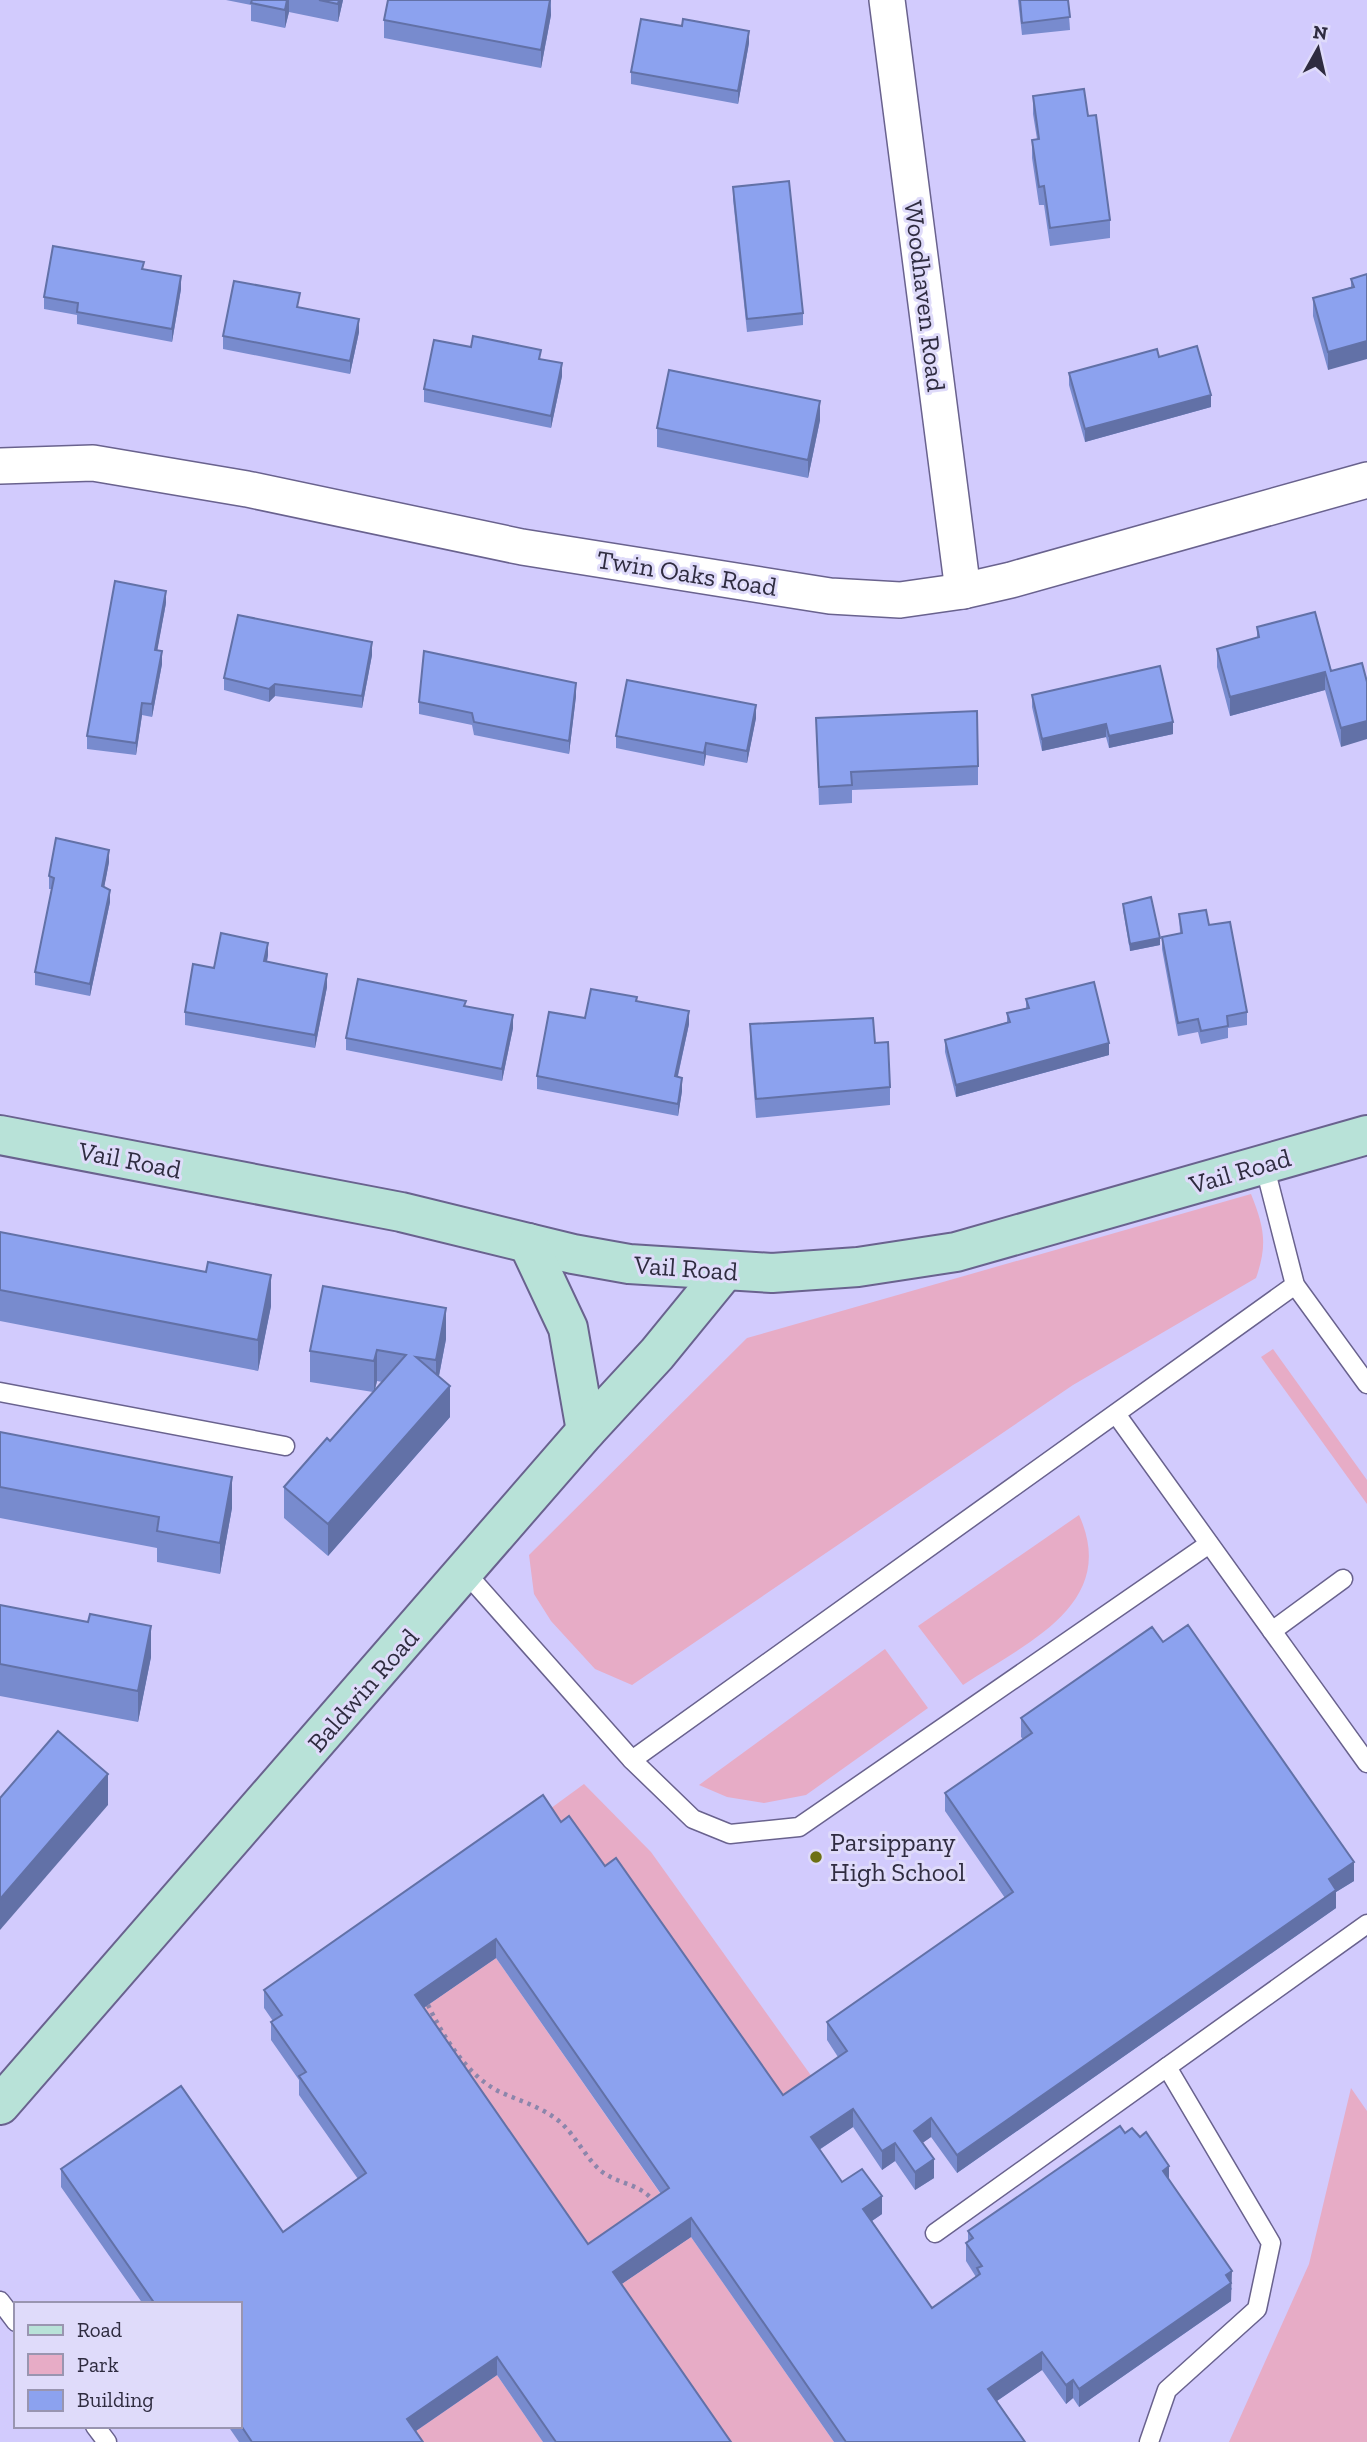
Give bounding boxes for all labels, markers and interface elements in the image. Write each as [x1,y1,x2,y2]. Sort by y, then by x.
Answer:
north arrow [1283,14,1353,84]
text: N [1312,20,1329,45]
street label: Woodhaven Road [897,199,953,393]
street label: Twin Oaks Road [595,543,779,603]
street label: Vail Road [75,1134,184,1186]
street label: Vail Road [1185,1141,1294,1201]
street label: Vail Road [632,1248,739,1288]
street label: Baldwin Road [301,1622,425,1758]
place label: Parsippany High School [830,1826,965,1888]
marker: Parsippany High School [808,1849,824,1865]
legend [14,2302,242,2428]
text: Road [77,2317,123,2342]
text: Park [77,2352,119,2377]
text: Building [77,2387,154,2412]

